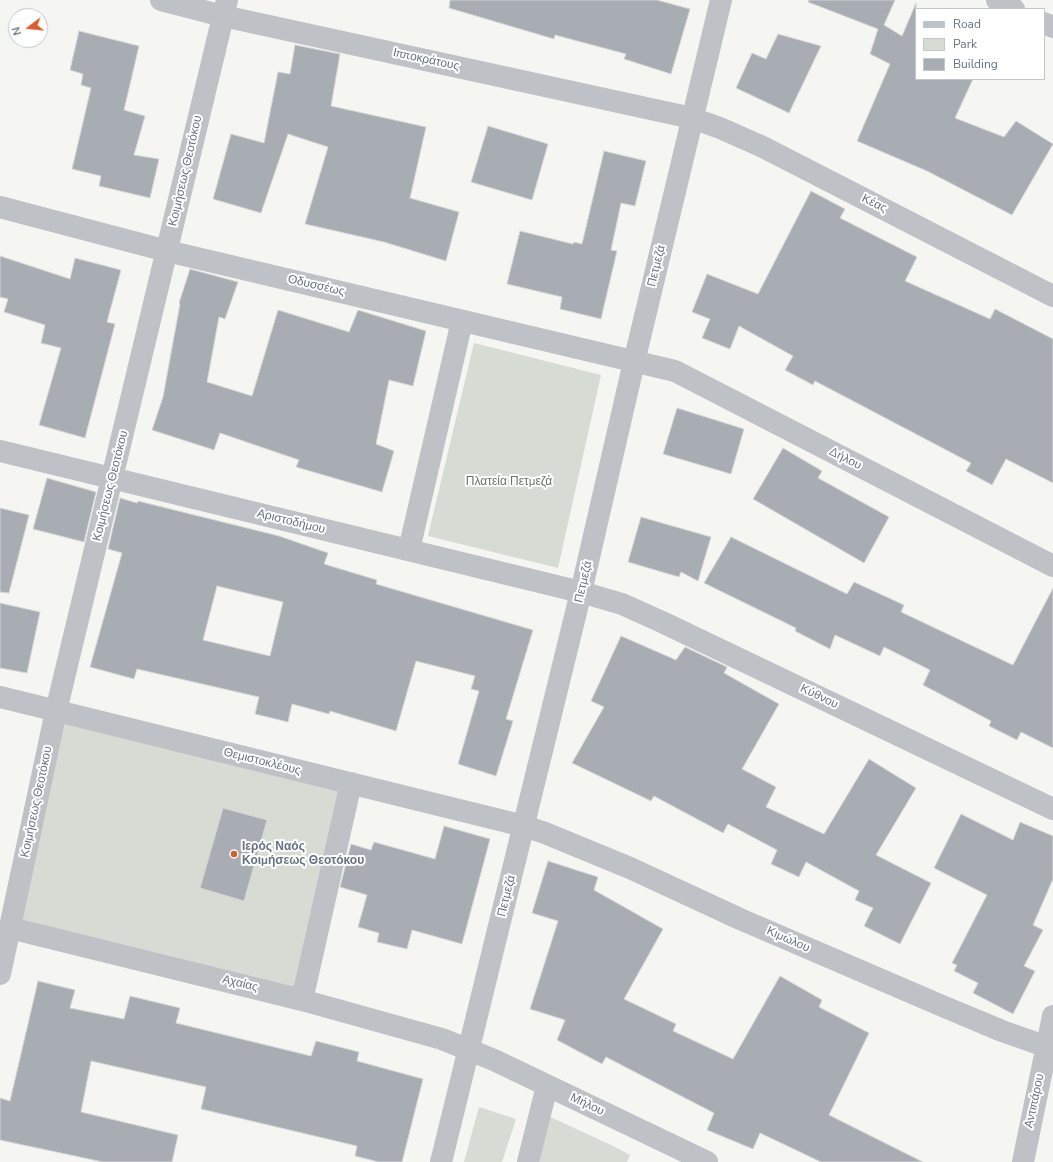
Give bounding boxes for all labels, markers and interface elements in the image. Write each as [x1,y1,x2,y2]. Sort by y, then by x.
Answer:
north arrow [8,8,48,48]
legend [915,8,1045,80]
text: Road [953,16,981,32]
text: N [9,25,25,37]
text: Park [953,36,977,52]
street label: Ιπποκράτους [392,46,460,74]
text: Building [953,56,998,72]
street label: Κοιμήσεως Θεοτόκου [166,114,206,228]
street label: Κέας [859,192,889,216]
street label: Πετμεζά [645,244,669,288]
street label: Οδυσσέως [286,272,346,300]
street label: Κοιμήσεως Θεοτόκου [90,429,132,543]
street label: Δήλου [826,445,864,473]
park label: Πλατεία Πετμεζά [466,475,552,489]
street label: Αριστοδήμου [256,507,326,537]
street label: Πετμεζά [572,560,596,604]
street label: Κύθνου [798,682,840,712]
street label: Κοιμήσεως Θεοτόκου [18,745,56,859]
street label: Θεμιστοκλέους [222,745,302,779]
place label: Ιερός Ναός Κοιμήσεως Θεοτόκου [242,840,364,868]
marker: Ιερός Ναός Κοιμήσεως Θεοτόκου [229,849,239,859]
street label: Πετμεζά [495,874,519,918]
street label: Κιμώλου [764,924,812,956]
street label: Αχαίας [221,973,259,995]
street label: Αντιπάρου [1022,1072,1048,1130]
street label: Μήλου [568,1091,606,1119]

